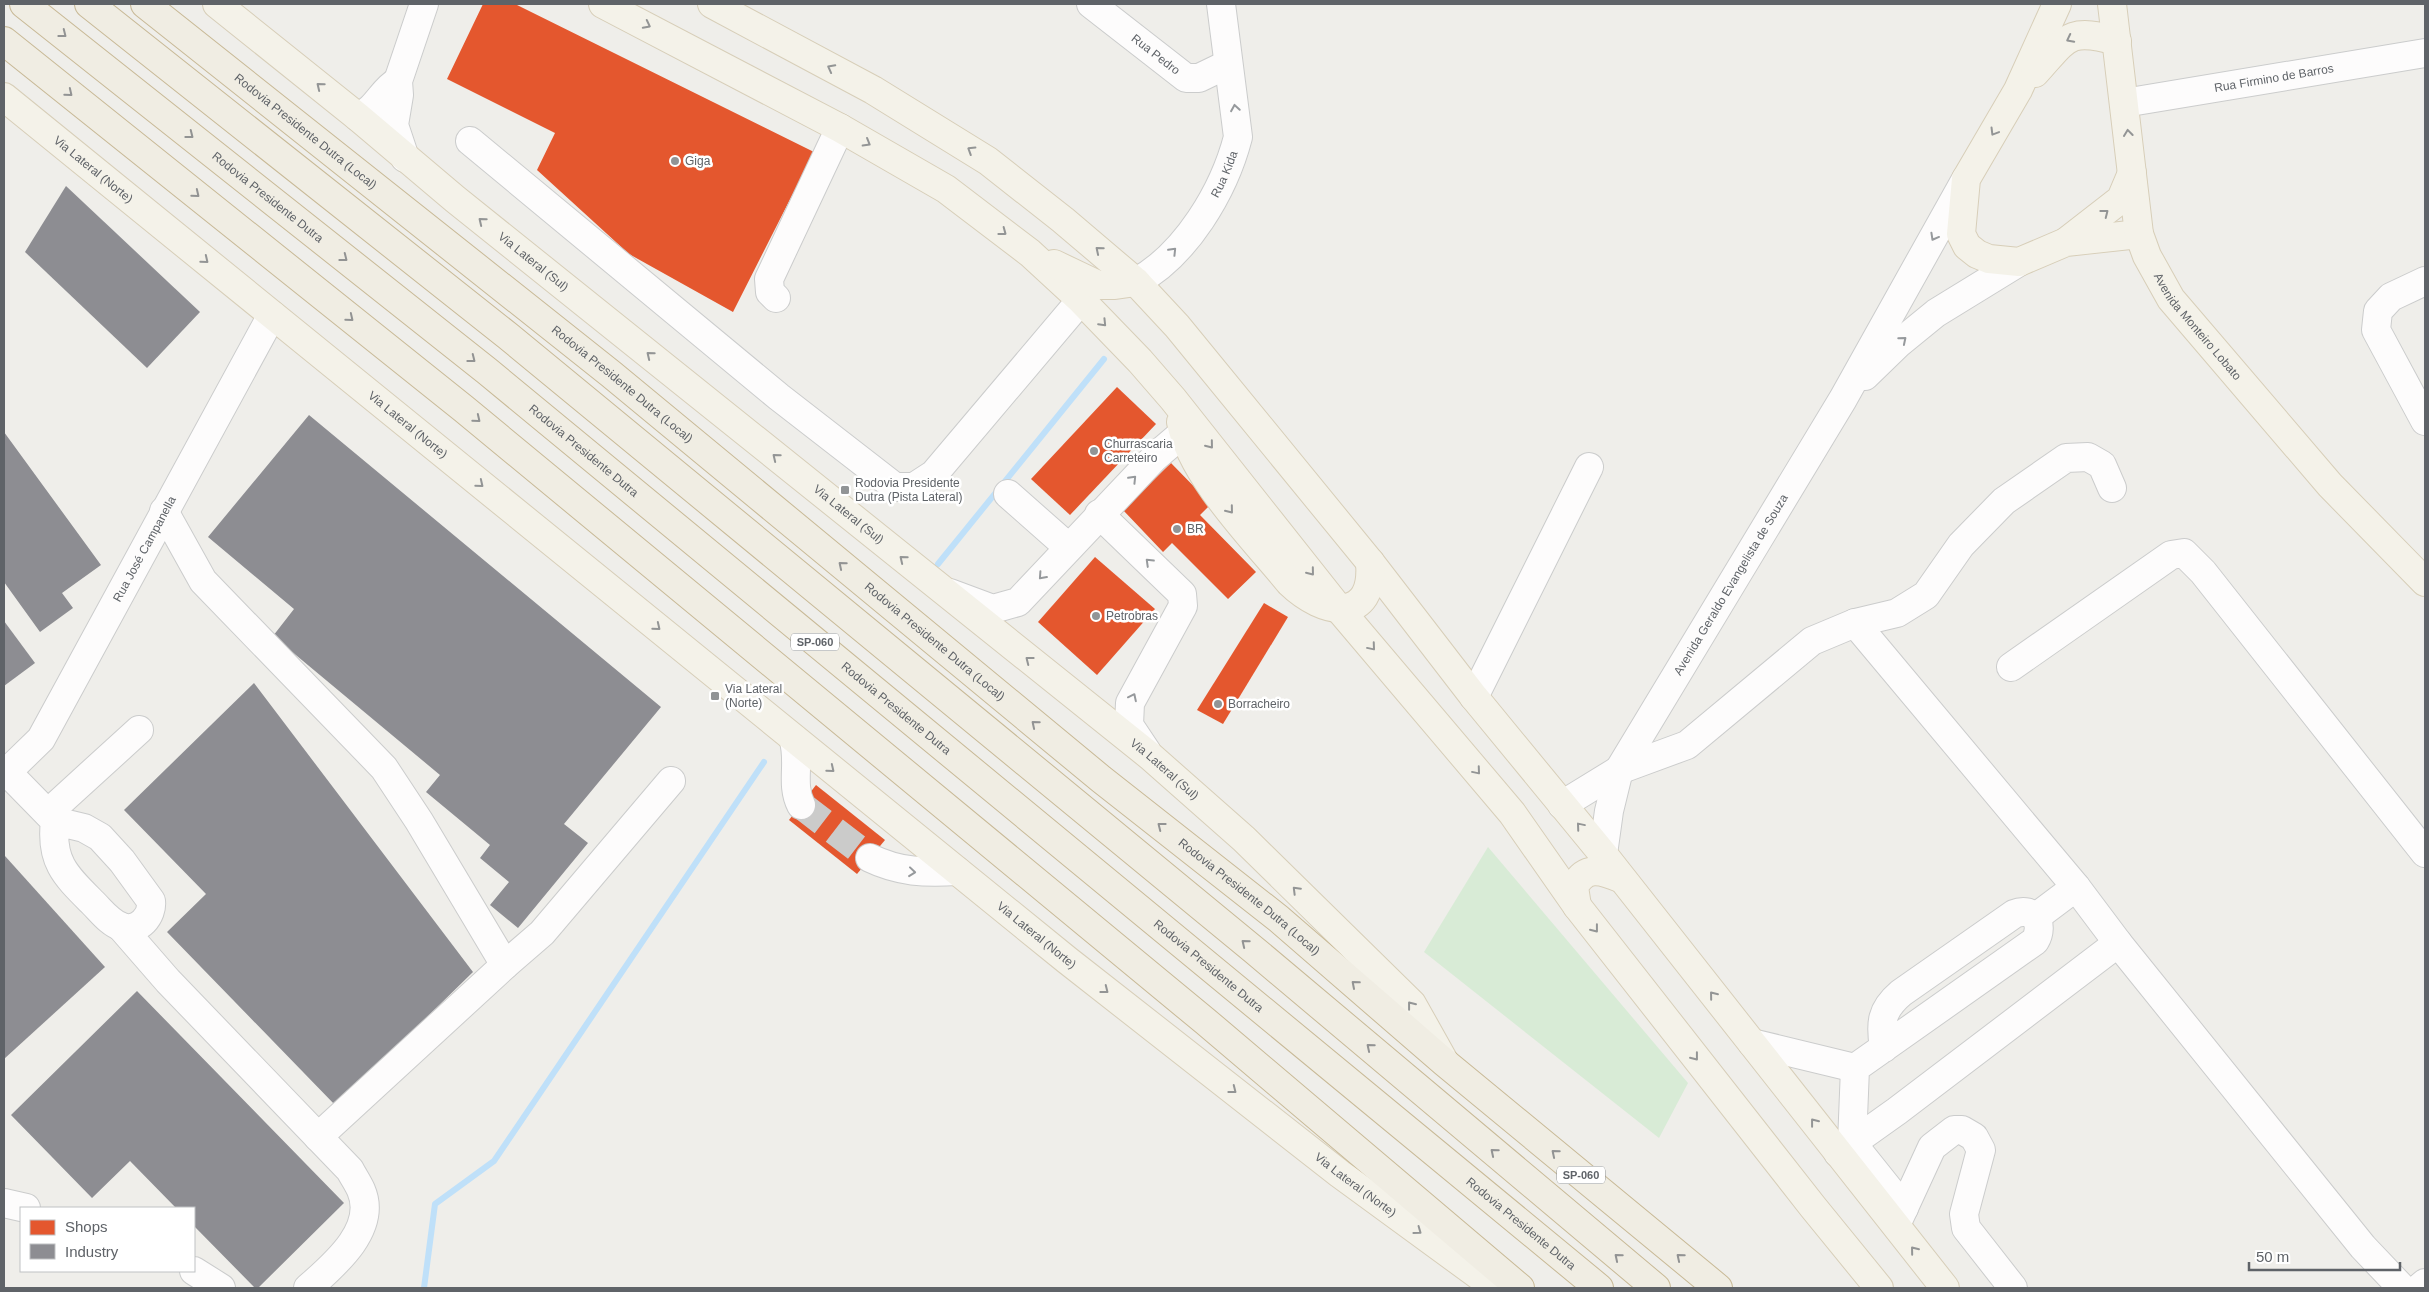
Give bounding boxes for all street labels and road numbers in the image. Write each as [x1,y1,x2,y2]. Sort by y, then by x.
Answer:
street label: Rua Pedro [1129,31,1183,78]
street label: Rua Firmino de Barros [2213,61,2335,95]
street label: Rodovia Presidente Dutra (Local) [232,71,379,192]
street label: Via Lateral (Norte) [51,133,136,206]
street label: Rodovia Presidente Dutra [209,149,326,246]
street label: Rua Kida [1208,149,1241,200]
street label: Via Lateral (Sul) [495,229,571,294]
street label: Avenida Monteiro Lobato [2151,270,2244,383]
street label: Rodovia Presidente Dutra (Local) [549,323,695,446]
street label: Via Lateral (Norte) [365,388,450,461]
street label: Rodovia Presidente Dutra [526,401,641,500]
street label: Via Lateral (Sul) [811,482,886,547]
street label: Avenida Geraldo Evangelista de Souza [1671,491,1791,678]
street label: Rua José Campanella [110,493,179,604]
street label: Rodovia Presidente Dutra (Local) [862,580,1008,704]
road number: SP-060 [791,634,839,650]
street label: Rodovia Presidente Dutra [838,659,954,758]
street label: Via Lateral (Sul) [1127,736,1202,803]
street label: Rodovia Presidente Dutra (Local) [1176,836,1323,958]
street label: Via Lateral (Norte) [994,899,1079,972]
street label: Rodovia Presidente Dutra [1151,917,1266,1015]
street label: Via Lateral (Norte) [1312,1150,1399,1220]
road number: SP-060 [1557,1166,1605,1184]
street label: Rodovia Presidente Dutra [1463,1174,1579,1273]

